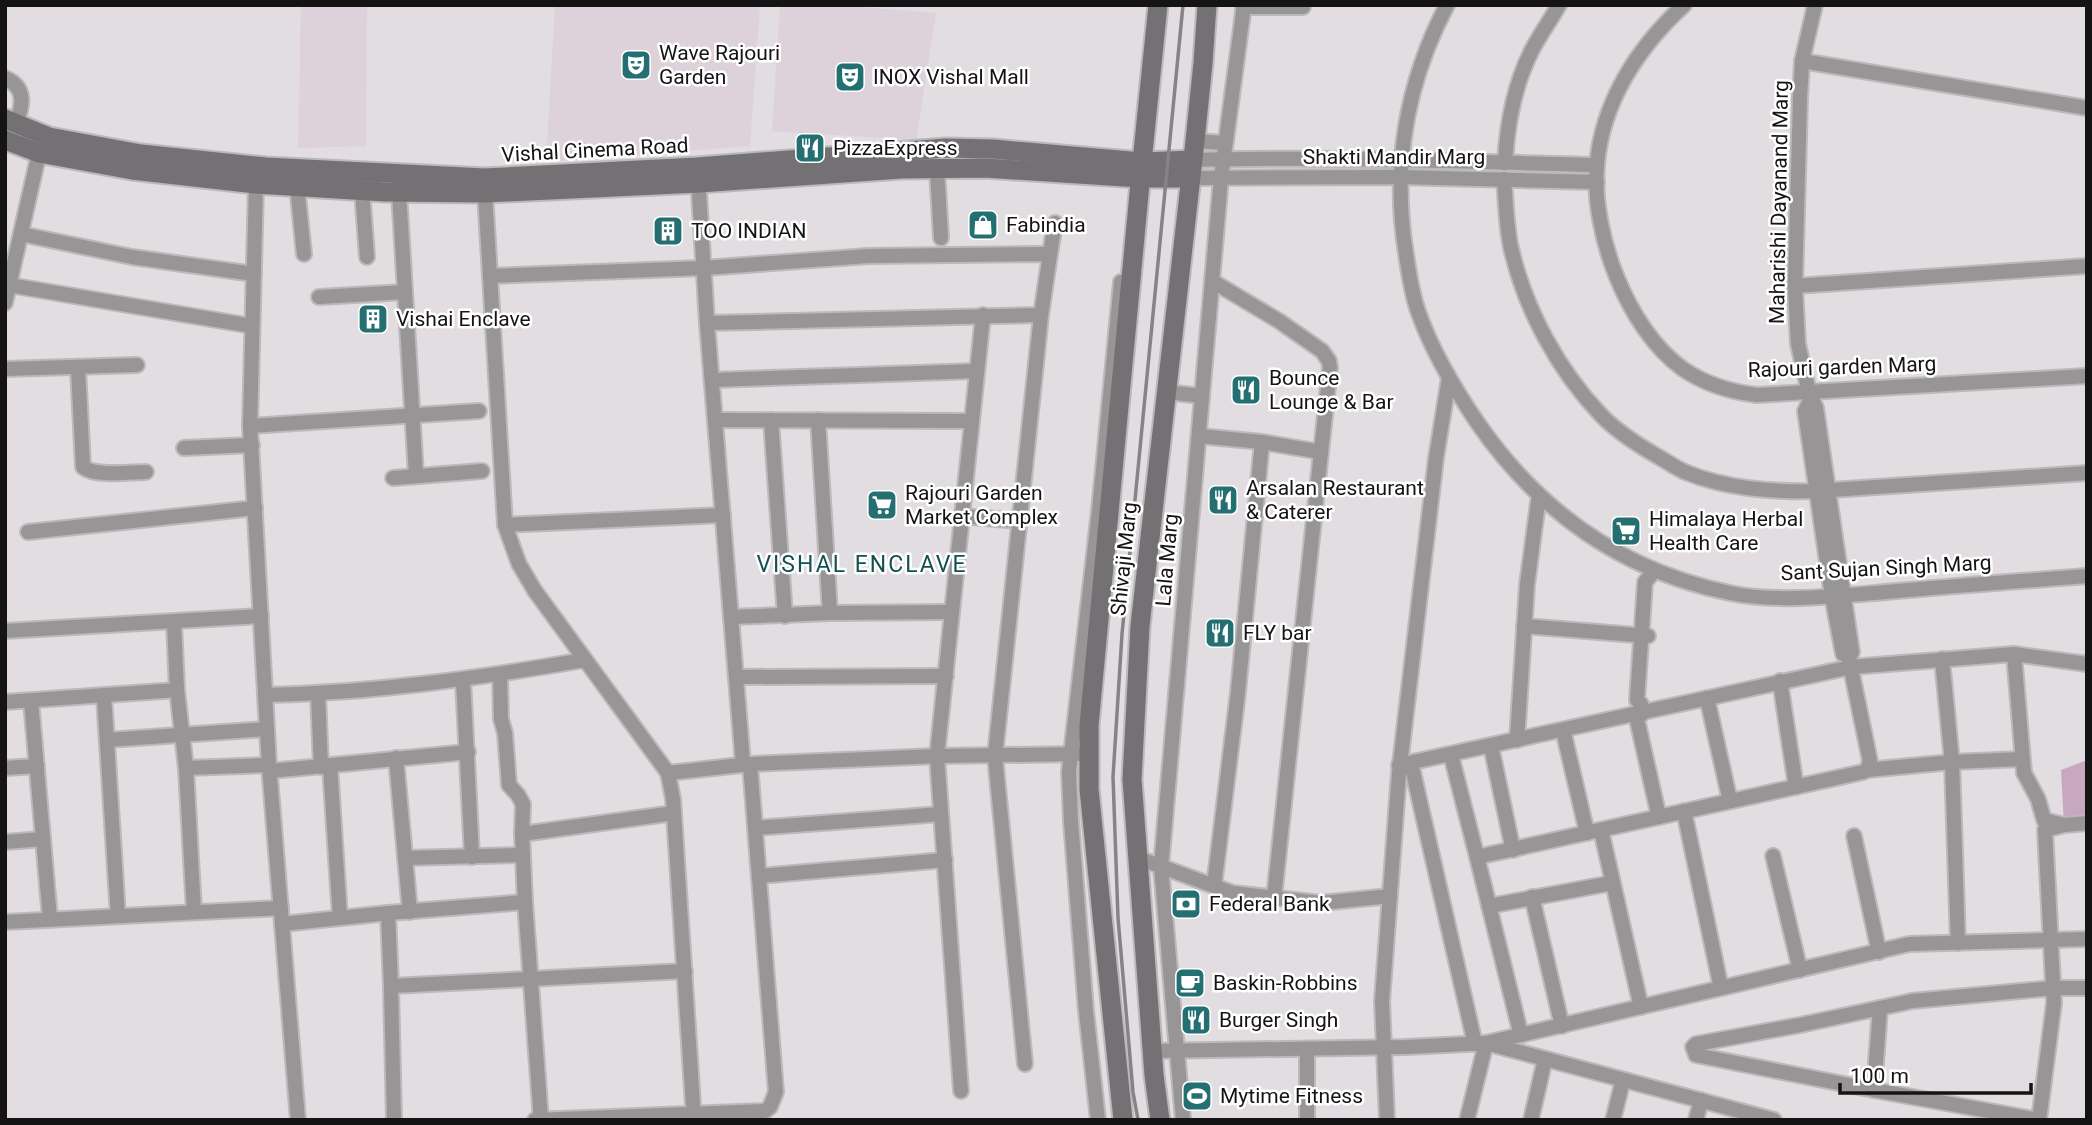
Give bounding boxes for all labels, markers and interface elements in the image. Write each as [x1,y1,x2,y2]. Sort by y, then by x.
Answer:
place label: Wave Rajouri Garden [659,41,780,89]
theatre icon: Wave Rajouri Garden [619,48,653,82]
theatre icon: INOX Vishal Mall [833,60,867,94]
place label: INOX Vishal Mall [873,65,1029,89]
street label: Maharishi Dayanand Marg [1765,80,1793,324]
restaurant icon: PizzaExpress [793,131,827,165]
street label: Vishal Cinema Road [501,133,689,167]
place label: PizzaExpress [833,136,958,160]
street label: Shakti Mandir Marg [1303,145,1485,169]
shop icon: Fabindia [966,208,1000,242]
place label: Fabindia [1006,213,1086,237]
building icon: TOO INDIAN [651,214,685,248]
place label: TOO INDIAN [691,219,806,243]
building icon: Vishai Enclave [356,302,390,336]
place label: Vishai Enclave [396,307,531,331]
street label: Rajouri garden Marg [1747,352,1937,382]
place label: Bounce Lounge & Bar [1269,366,1394,414]
restaurant icon: Bounce Lounge & Bar [1229,373,1263,407]
place label: Arsalan Restaurant & Caterer [1246,476,1424,524]
place label: Rajouri Garden Market Complex [905,481,1058,529]
restaurant icon: Arsalan Restaurant & Caterer [1206,483,1240,517]
supermarket icon: Rajouri Garden Market Complex [865,488,899,522]
street label: Shivaji Marg [1106,501,1142,617]
place label: Himalaya Herbal Health Care [1649,507,1803,555]
street label: Lala Marg [1151,513,1183,607]
supermarket icon: Himalaya Herbal Health Care [1609,514,1643,548]
street label: Sant Sujan Singh Marg [1780,550,1992,586]
district label: VISHAL ENCLAVE [756,551,968,578]
restaurant icon: FLY bar [1203,616,1237,650]
place label: FLY bar [1243,621,1312,645]
bank icon: Federal Bank [1169,887,1203,921]
place label: Federal Bank [1209,892,1330,916]
cafe icon: Baskin-Robbins [1173,966,1207,1000]
place label: Baskin-Robbins [1213,971,1358,995]
restaurant icon: Burger Singh [1179,1003,1213,1037]
place label: Burger Singh [1219,1008,1338,1032]
scale bar [1840,1052,2031,1096]
text: 100 m [1850,1064,1909,1088]
sports icon: Mytime Fitness [1180,1079,1214,1113]
place label: Mytime Fitness [1220,1084,1363,1108]

